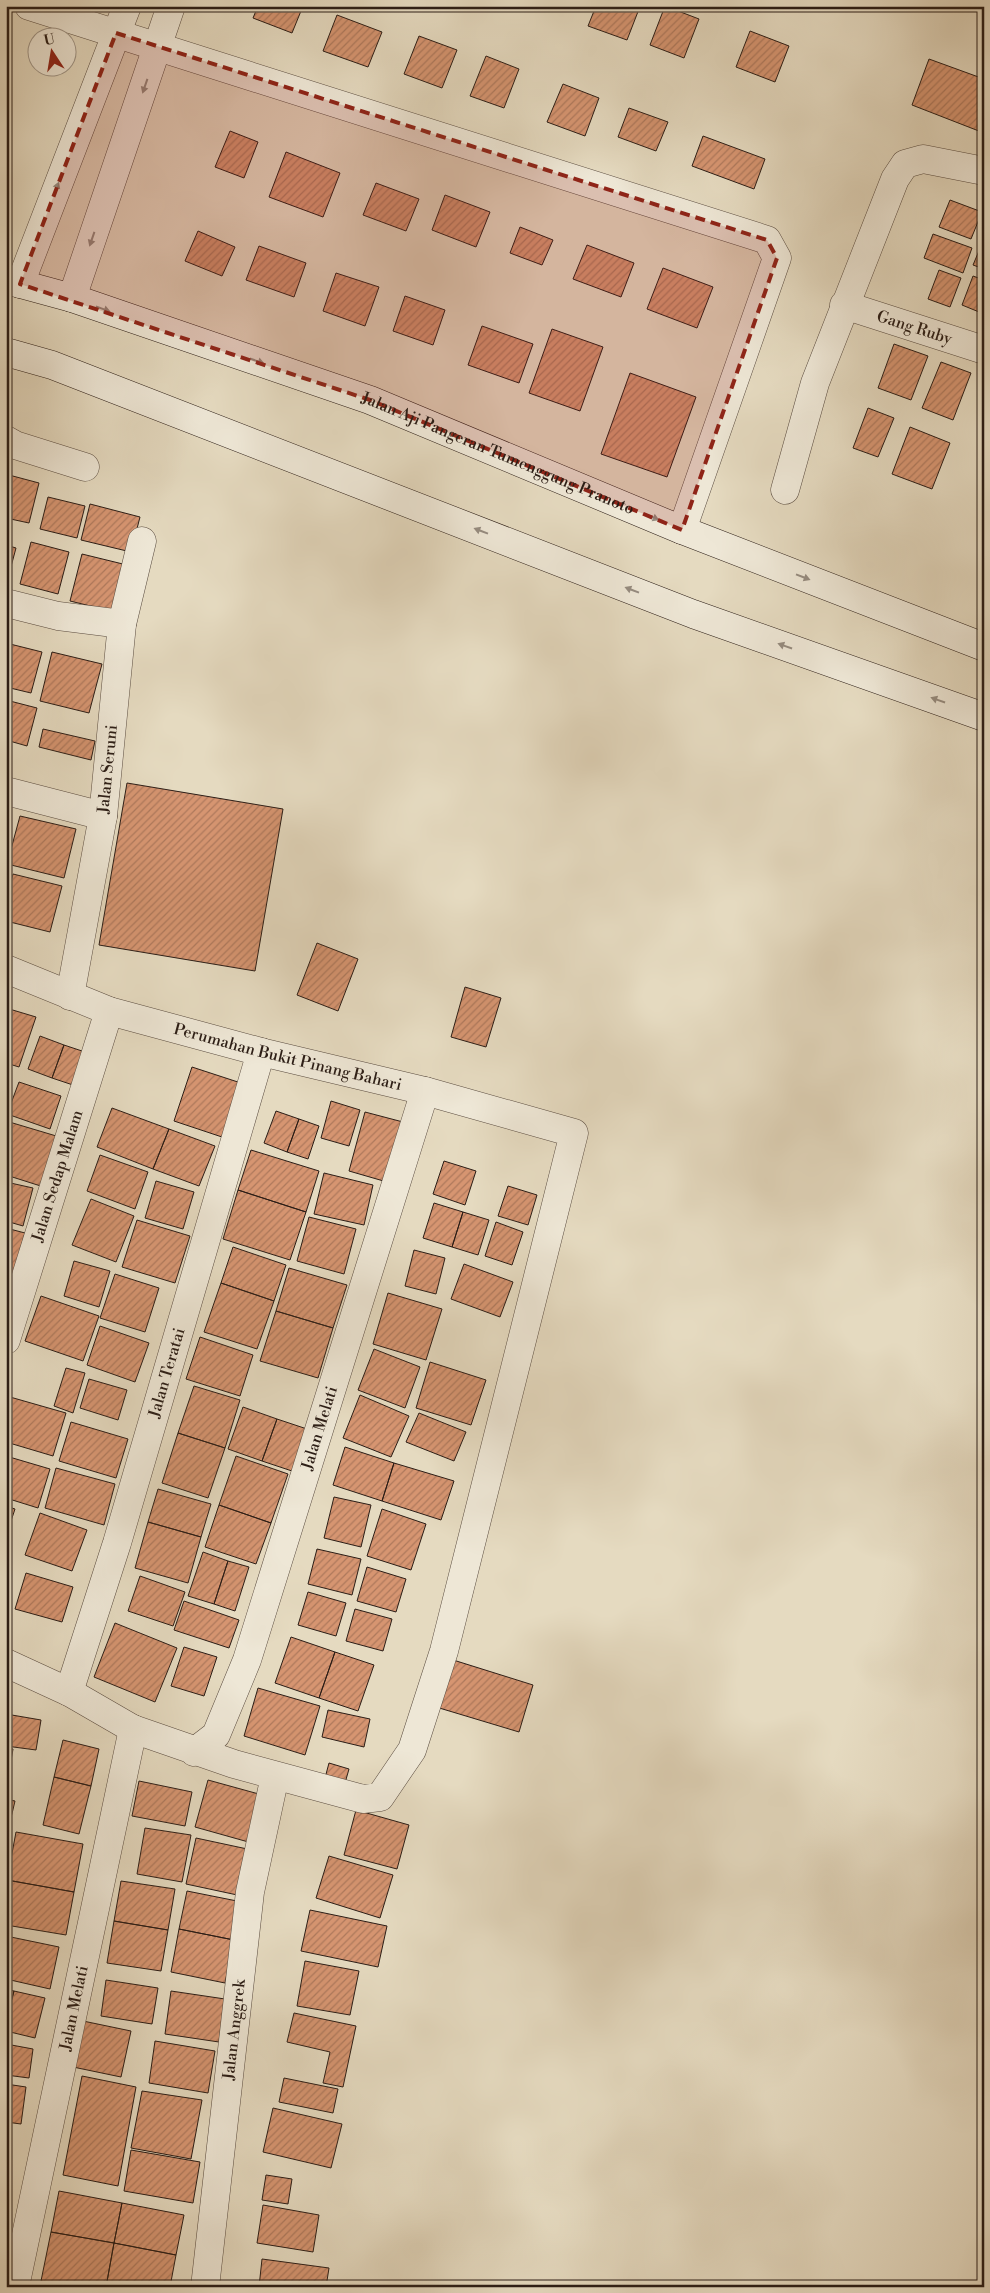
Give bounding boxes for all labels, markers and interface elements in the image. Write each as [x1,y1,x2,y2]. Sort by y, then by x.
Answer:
north arrow [28,28,78,78]
text: U [42,30,57,50]
one-way arrow [141,79,149,94]
one-way arrow [53,182,60,197]
one-way arrow [88,232,95,247]
one-way arrow [96,305,111,313]
street label: Gang Ruby [874,306,955,349]
one-way arrow [250,357,265,365]
street label: Jalan Aji Pangeran Tumenggung Pranoto [358,388,637,519]
one-way arrow [645,514,659,522]
one-way arrow [473,527,488,535]
one-way arrow [796,573,811,581]
one-way arrow [625,586,639,594]
one-way arrow [777,642,792,649]
one-way arrow [930,696,945,704]
street label: Jalan Seruni [93,724,122,816]
street label: Perumahan Bukit Pinang Bahari [172,1019,404,1095]
street label: Jalan Sedap Malam [27,1108,87,1245]
street label: Jalan Teratai [144,1325,190,1421]
street label: Jalan Melati [297,1384,342,1473]
street label: Jalan Melati [55,1964,93,2054]
street label: Jalan Anggrek [219,1977,250,2082]

